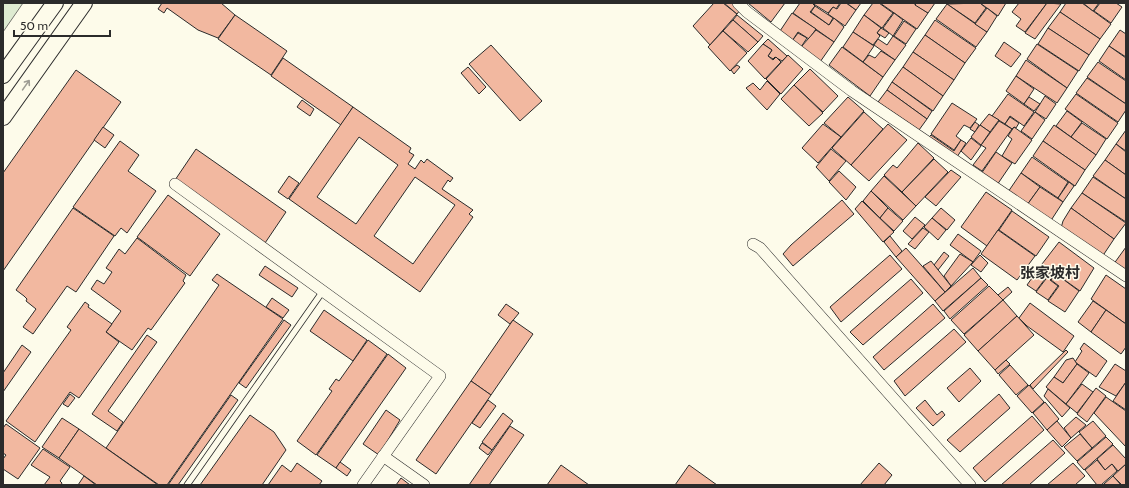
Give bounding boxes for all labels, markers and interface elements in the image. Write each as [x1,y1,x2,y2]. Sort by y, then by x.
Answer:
scale bar [14,12,110,38]
text: 50 m [20,18,48,33]
one-way arrow [22,79,30,90]
district label: 张家坡村 [1020,264,1080,282]

